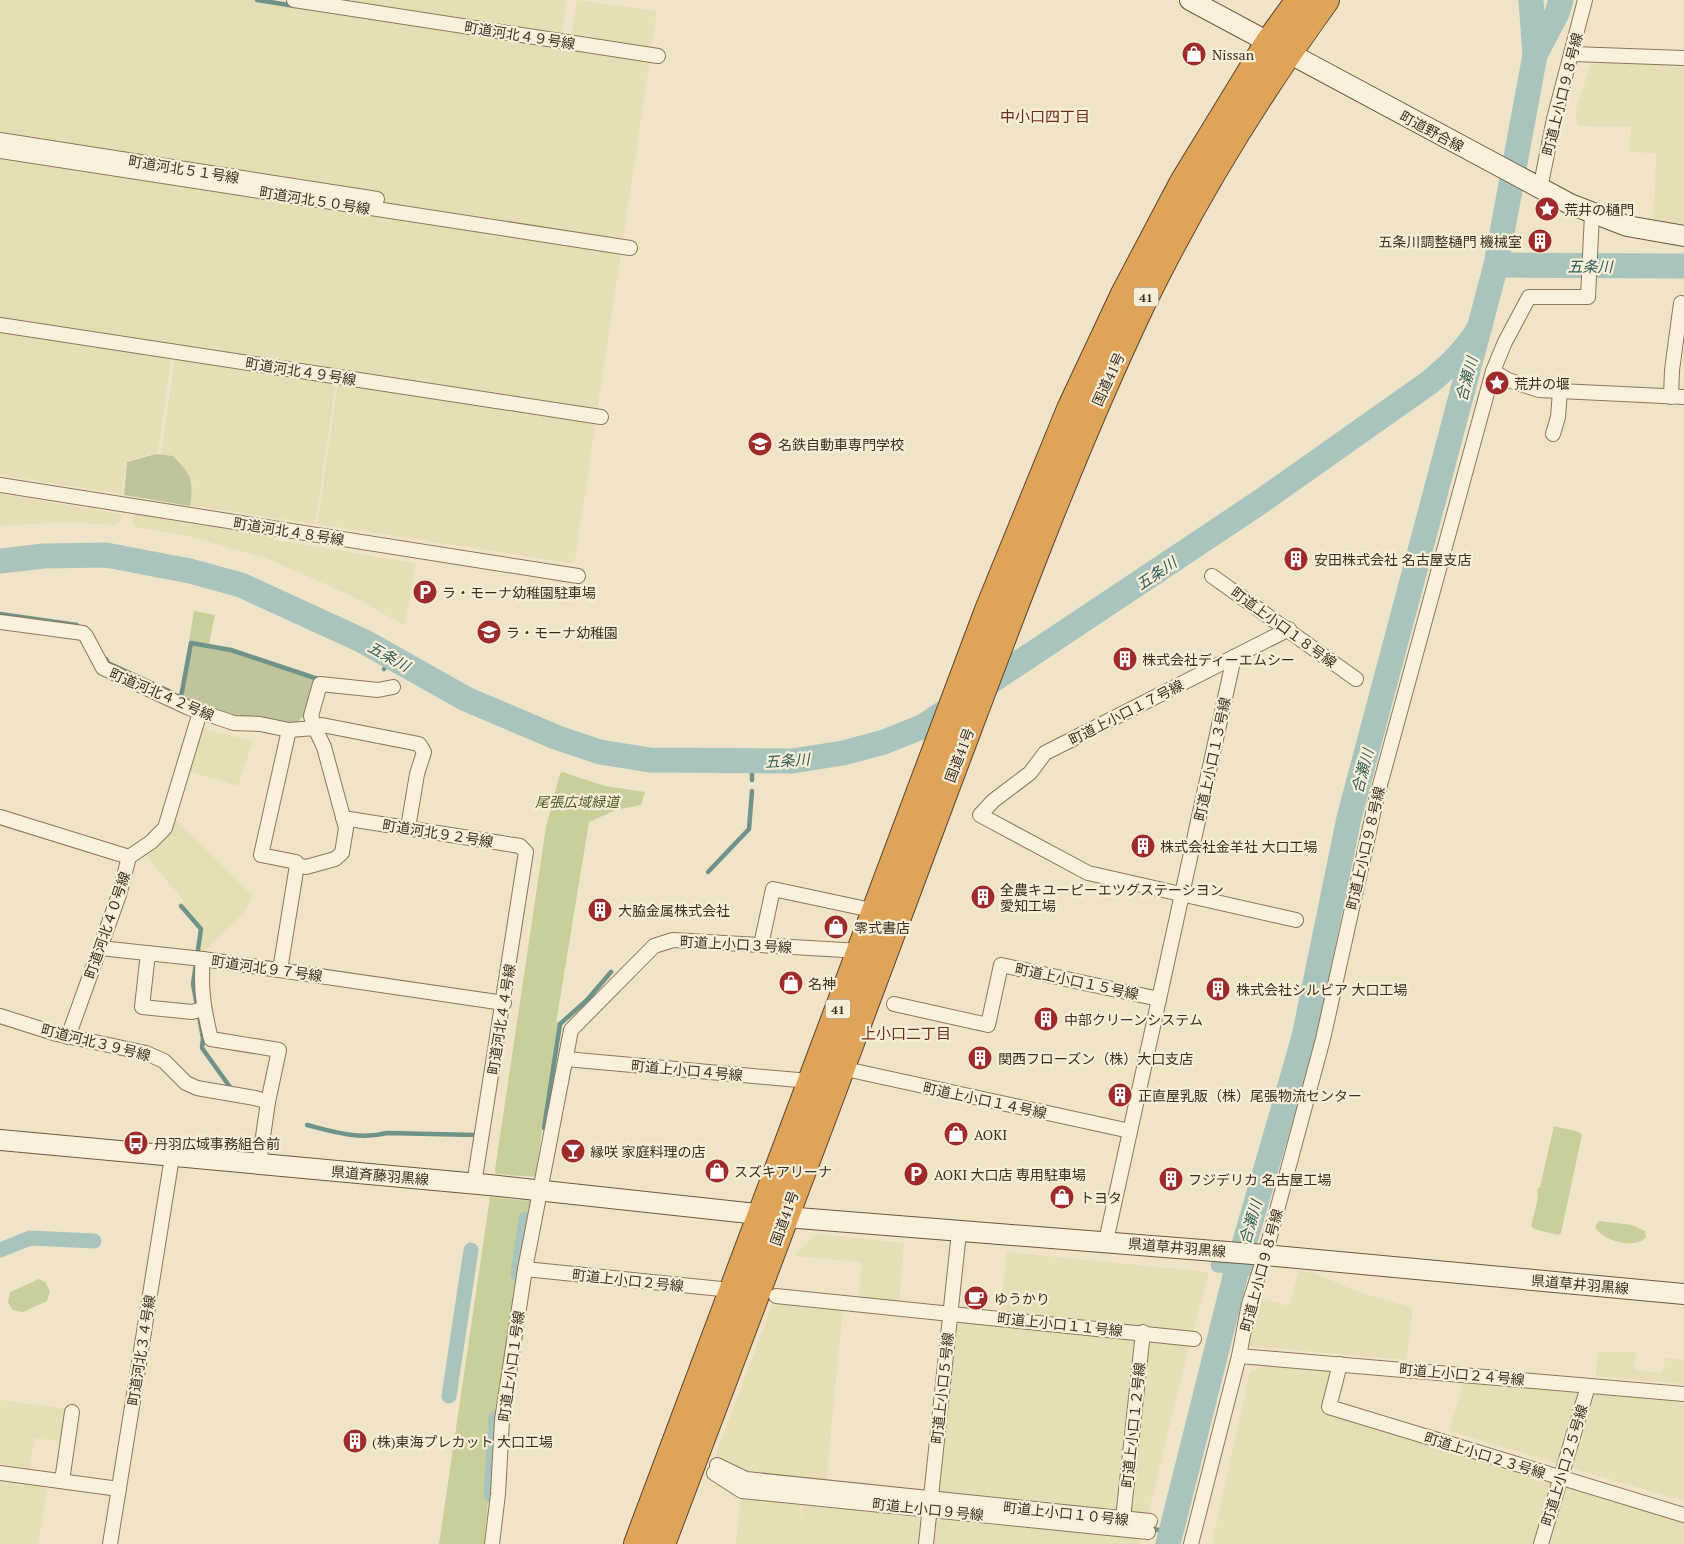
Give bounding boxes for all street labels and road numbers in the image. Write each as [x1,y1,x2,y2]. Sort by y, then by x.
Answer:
street label: 町道河北４９号線 [463,17,577,53]
street label: 町道上小口９８号線 [1538,31,1586,157]
street label: 町道野合線 [1397,106,1467,156]
street label: 町道河北５１号線 [127,151,241,187]
street label: 町道河北５０号線 [258,182,372,218]
road number: 41 [1134,288,1158,306]
street label: 国道41号 [1087,349,1129,409]
street label: 町道河北４９号線 [244,353,358,389]
street label: 町道河北４８号線 [232,513,346,549]
street label: 町道上小口１８号線 [1227,582,1341,672]
street label: 町道河北４２号線 [107,663,217,725]
street label: 町道上小口１７号線 [1066,675,1186,749]
street label: 町道上小口１３号線 [1190,695,1234,823]
street label: 国道41号 [940,725,978,785]
street label: 町道上小口９８号線 [1342,784,1388,912]
street label: 町道河北９２号線 [381,815,495,851]
street label: 町道河北４０号線 [80,869,134,981]
street label: 町道上小口３号線 [680,932,792,956]
street label: 町道河北９７号線 [210,951,324,985]
street label: 町道上小口１５号線 [1013,959,1141,1003]
street label: 町道河北４４号線 [483,962,519,1076]
road number: 41 [826,1000,850,1019]
street label: 町道河北３９号線 [39,1019,153,1065]
street label: 町道上小口４号線 [630,1056,744,1084]
street label: 町道上小口１４号線 [921,1078,1049,1122]
street label: 県道斉藤羽黒線 [330,1161,430,1189]
street label: 国道41号 [765,1188,803,1248]
street label: 町道上小口９８号線 [1236,1207,1286,1333]
street label: 県道草井羽黒線 [1127,1233,1227,1261]
street label: 町道上小口２号線 [571,1265,685,1295]
street label: 県道草井羽黒線 [1530,1270,1630,1298]
street label: 町道河北３４号線 [123,1293,159,1407]
street label: 町道上小口１１号線 [996,1308,1124,1340]
street label: 町道上小口１号線 [494,1309,528,1423]
street label: 町道上小口５号線 [927,1331,957,1445]
street label: 町道上小口２４号線 [1398,1359,1526,1389]
street label: 町道上小口１２号線 [1117,1361,1149,1489]
street label: 町道上小口２５号線 [1536,1402,1592,1528]
street label: 町道上小口２３号線 [1422,1427,1548,1483]
street label: 町道上小口９号線 [871,1494,985,1524]
street label: 町道上小口１０号線 [1002,1497,1130,1529]

